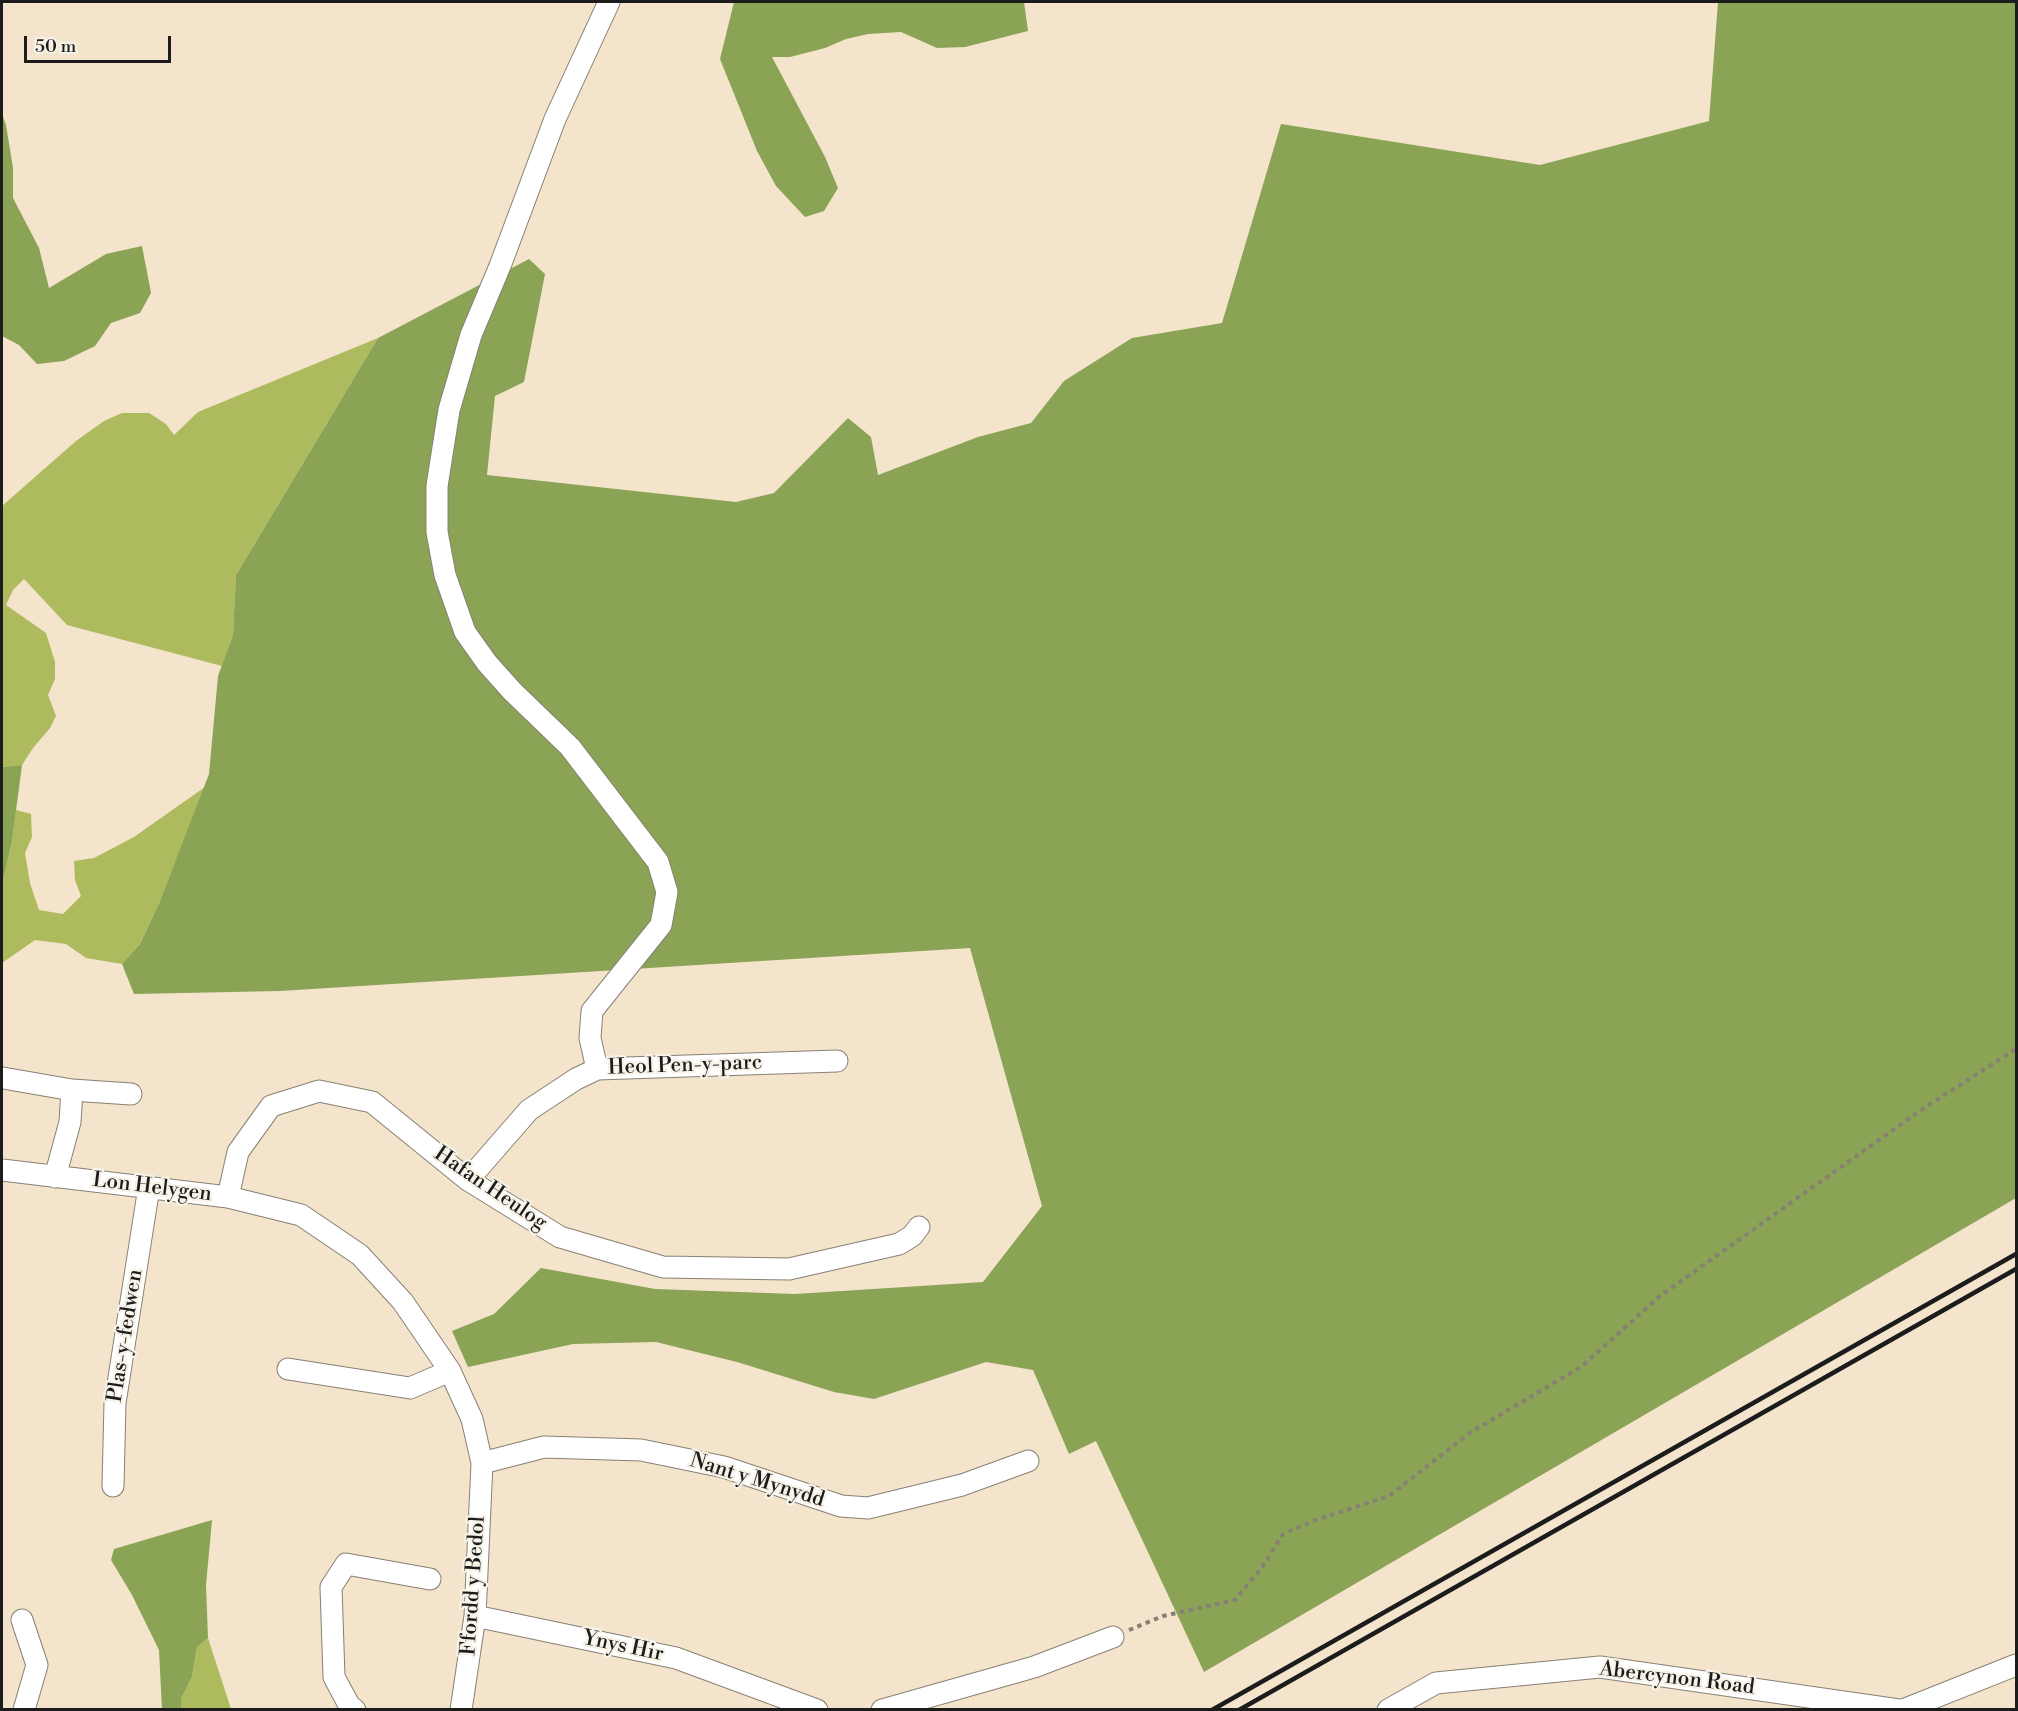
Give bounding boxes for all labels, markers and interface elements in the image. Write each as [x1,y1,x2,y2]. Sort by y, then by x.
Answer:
scale bar [27,24,174,62]
text: 50 m [35,35,76,58]
street label: Heol Pen-y-parc [607,1051,763,1081]
street label: Hafan Heulog [429,1142,551,1236]
street label: Lon Helygen [91,1168,213,1208]
street label: Plas-y-fedwen [103,1268,149,1404]
street label: Nant y Mynydd [687,1449,827,1513]
street label: Ffordd y Bedol [457,1515,491,1657]
street label: Ynys Hir [580,1626,666,1668]
street label: Abercynon Road [1598,1657,1756,1701]

